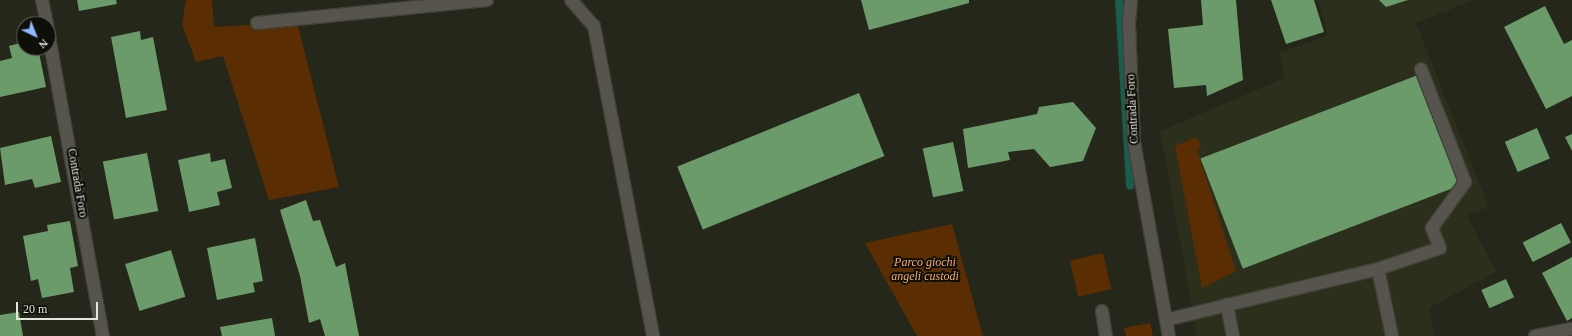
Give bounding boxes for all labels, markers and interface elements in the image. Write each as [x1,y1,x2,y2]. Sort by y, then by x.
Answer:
north arrow [16,16,56,56]
text: N [37,37,51,51]
street label: Contrada Foro [1124,74,1142,144]
street label: Contrada Foro [64,147,90,219]
park label: Parco giochi angeli custodi [891,256,959,284]
scale bar [18,294,100,320]
text: 20 m [23,302,47,316]

